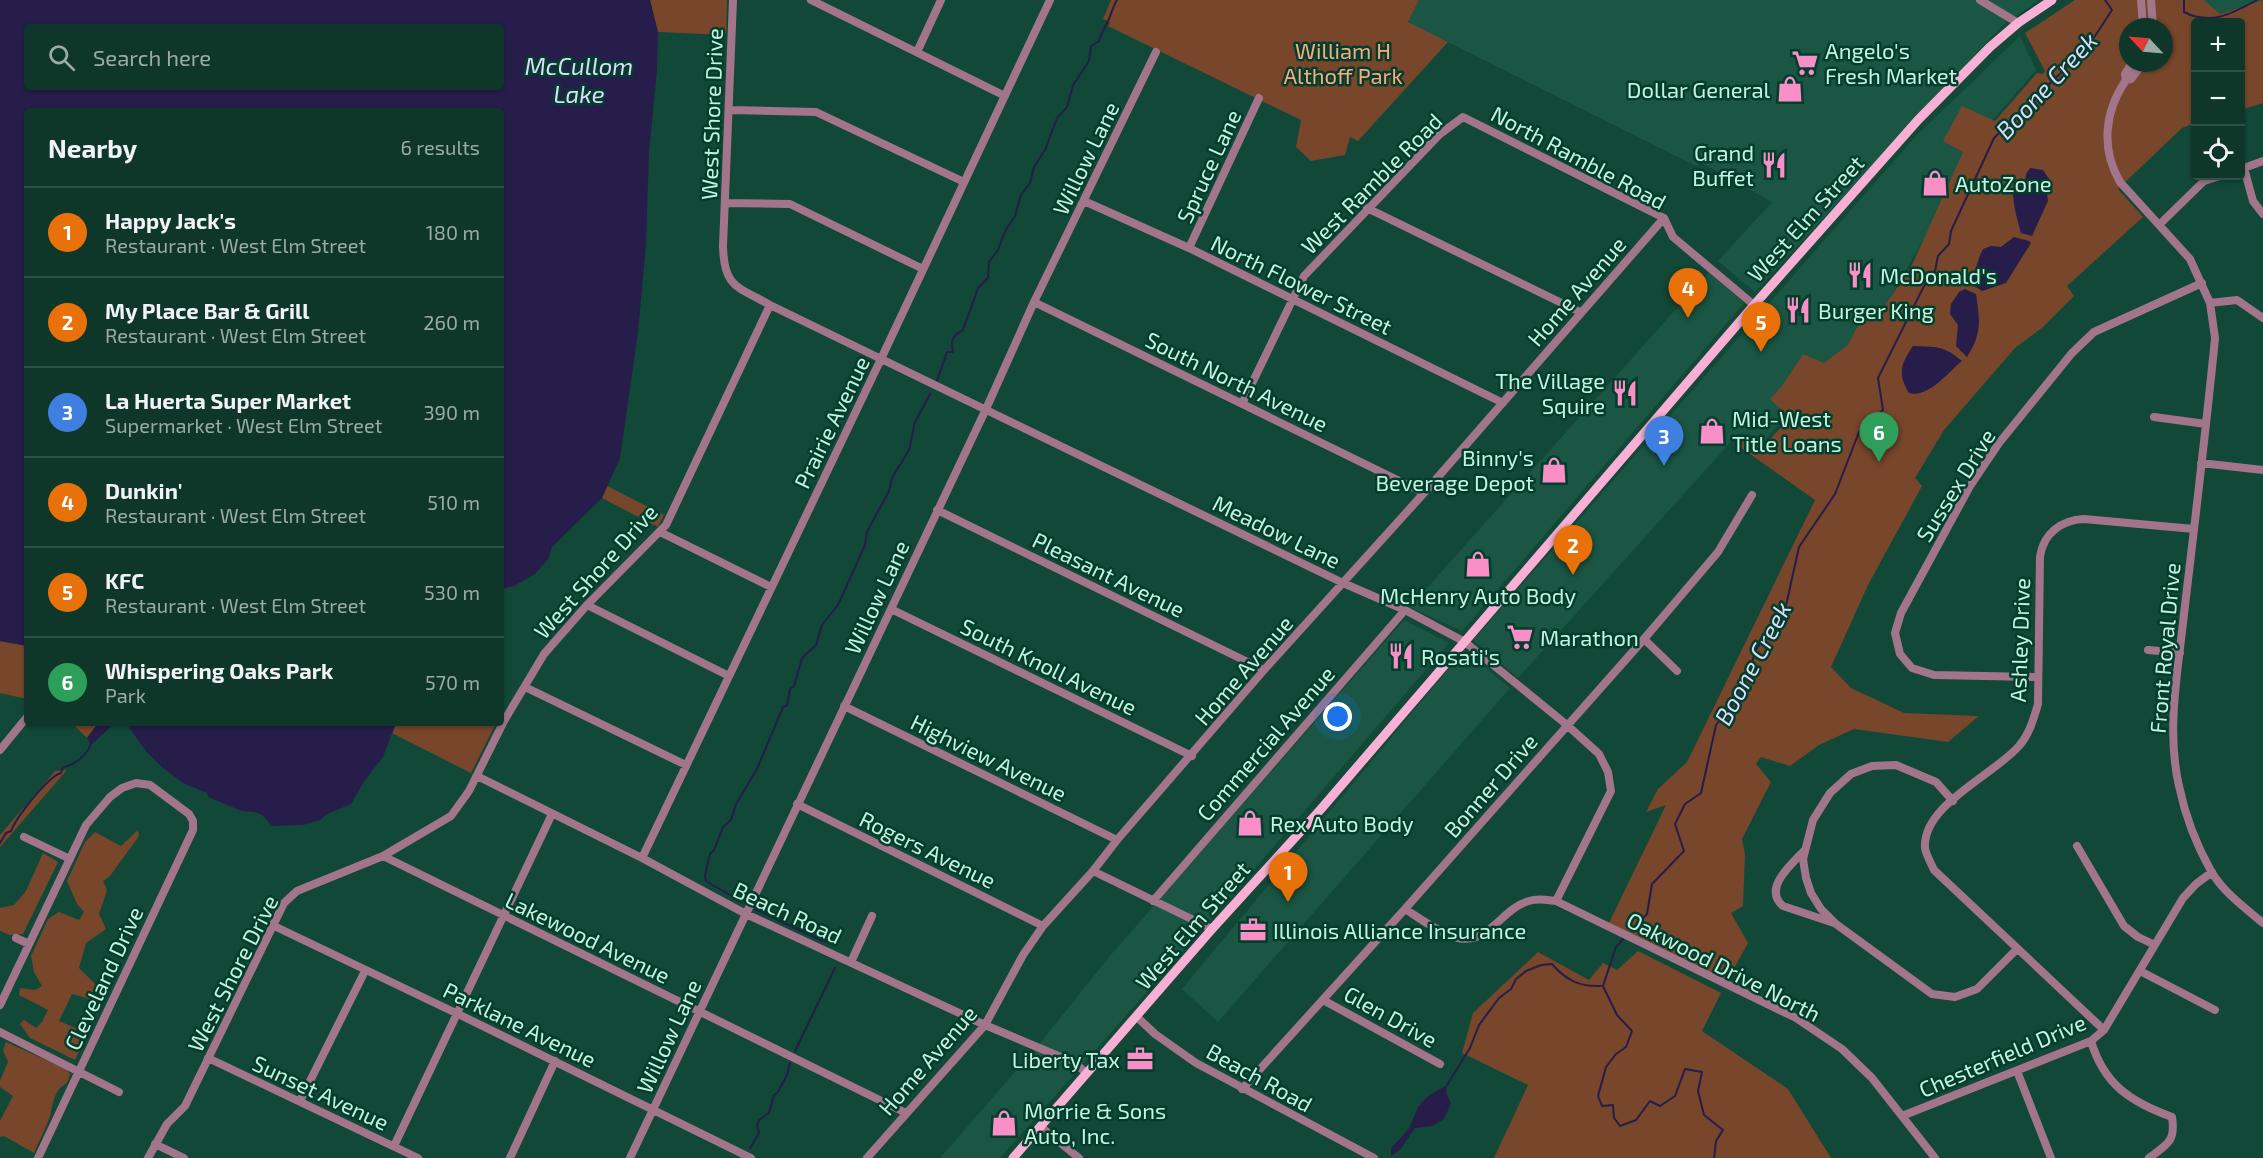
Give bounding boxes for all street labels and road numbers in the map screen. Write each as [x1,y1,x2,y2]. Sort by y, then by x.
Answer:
street label: West Shore Drive [695,28,727,200]
street label: Willow Lane [1046,97,1124,219]
street label: North Ramble Road [1487,100,1671,214]
street label: Spruce Lane [1170,105,1246,227]
street label: West Ramble Road [1295,107,1447,259]
street label: West Elm Street [1742,150,1868,286]
street label: North Flower Street [1207,229,1397,339]
street label: Home Avenue [1521,231,1631,351]
street label: South North Avenue [1142,326,1332,436]
street label: Prairie Avenue [788,352,874,492]
street label: Sussex Drive [1910,424,2000,546]
street label: Meadow Lane [1209,489,1345,573]
street label: West Shore Drive [528,498,662,644]
street label: Pleasant Avenue [1029,526,1189,622]
street label: Willow Lane [838,536,914,658]
street label: Front Royal Drive [2144,562,2184,734]
street label: Ashley Drive [2004,577,2034,703]
street label: Home Avenue [1188,610,1298,730]
street label: South Knoll Avenue [957,612,1141,720]
street label: Commercial Avenue [1191,660,1339,826]
street label: Highview Avenue [907,708,1071,806]
street label: Bonner Drive [1438,728,1542,842]
street label: Rogers Avenue [856,805,1000,893]
street label: West Elm Street [1129,856,1255,994]
street label: Beach Road [730,876,846,948]
street label: Lakewood Avenue [501,886,675,988]
street label: West Shore Drive [181,891,283,1055]
street label: Cleveland Drive [58,902,148,1054]
street label: Oakwood Drive North [1623,906,1825,1026]
street label: Willow Lane [630,975,706,1097]
street label: Parklane Avenue [440,976,600,1072]
street label: Glen Drive [1340,980,1442,1052]
street label: Home Avenue [872,1000,982,1120]
street label: Chesterfield Drive [1915,1008,2089,1102]
street label: Beach Road [1203,1037,1317,1117]
street label: Sunset Avenue [249,1049,393,1135]

